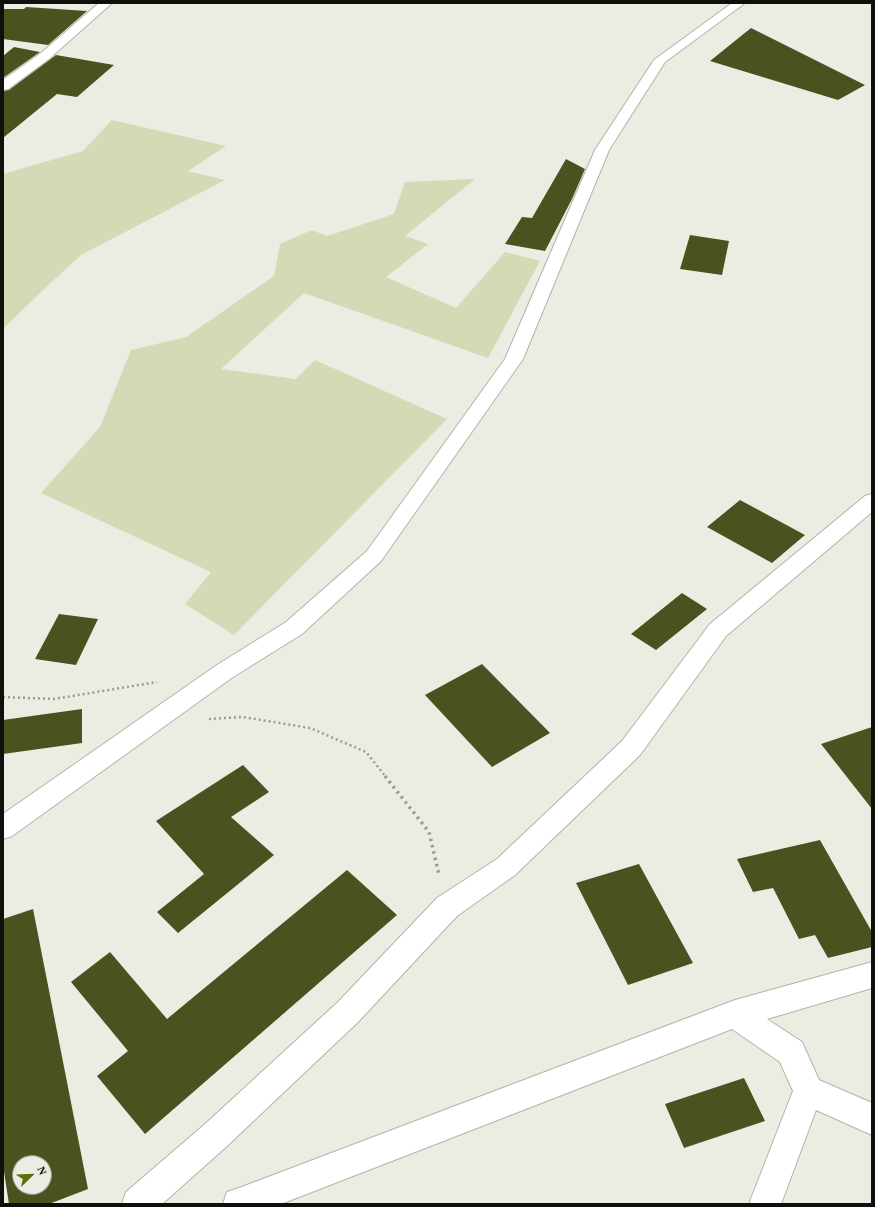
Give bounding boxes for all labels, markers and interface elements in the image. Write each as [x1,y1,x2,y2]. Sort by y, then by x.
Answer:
north arrow [12,1155,52,1195]
text: N [35,1165,49,1177]

